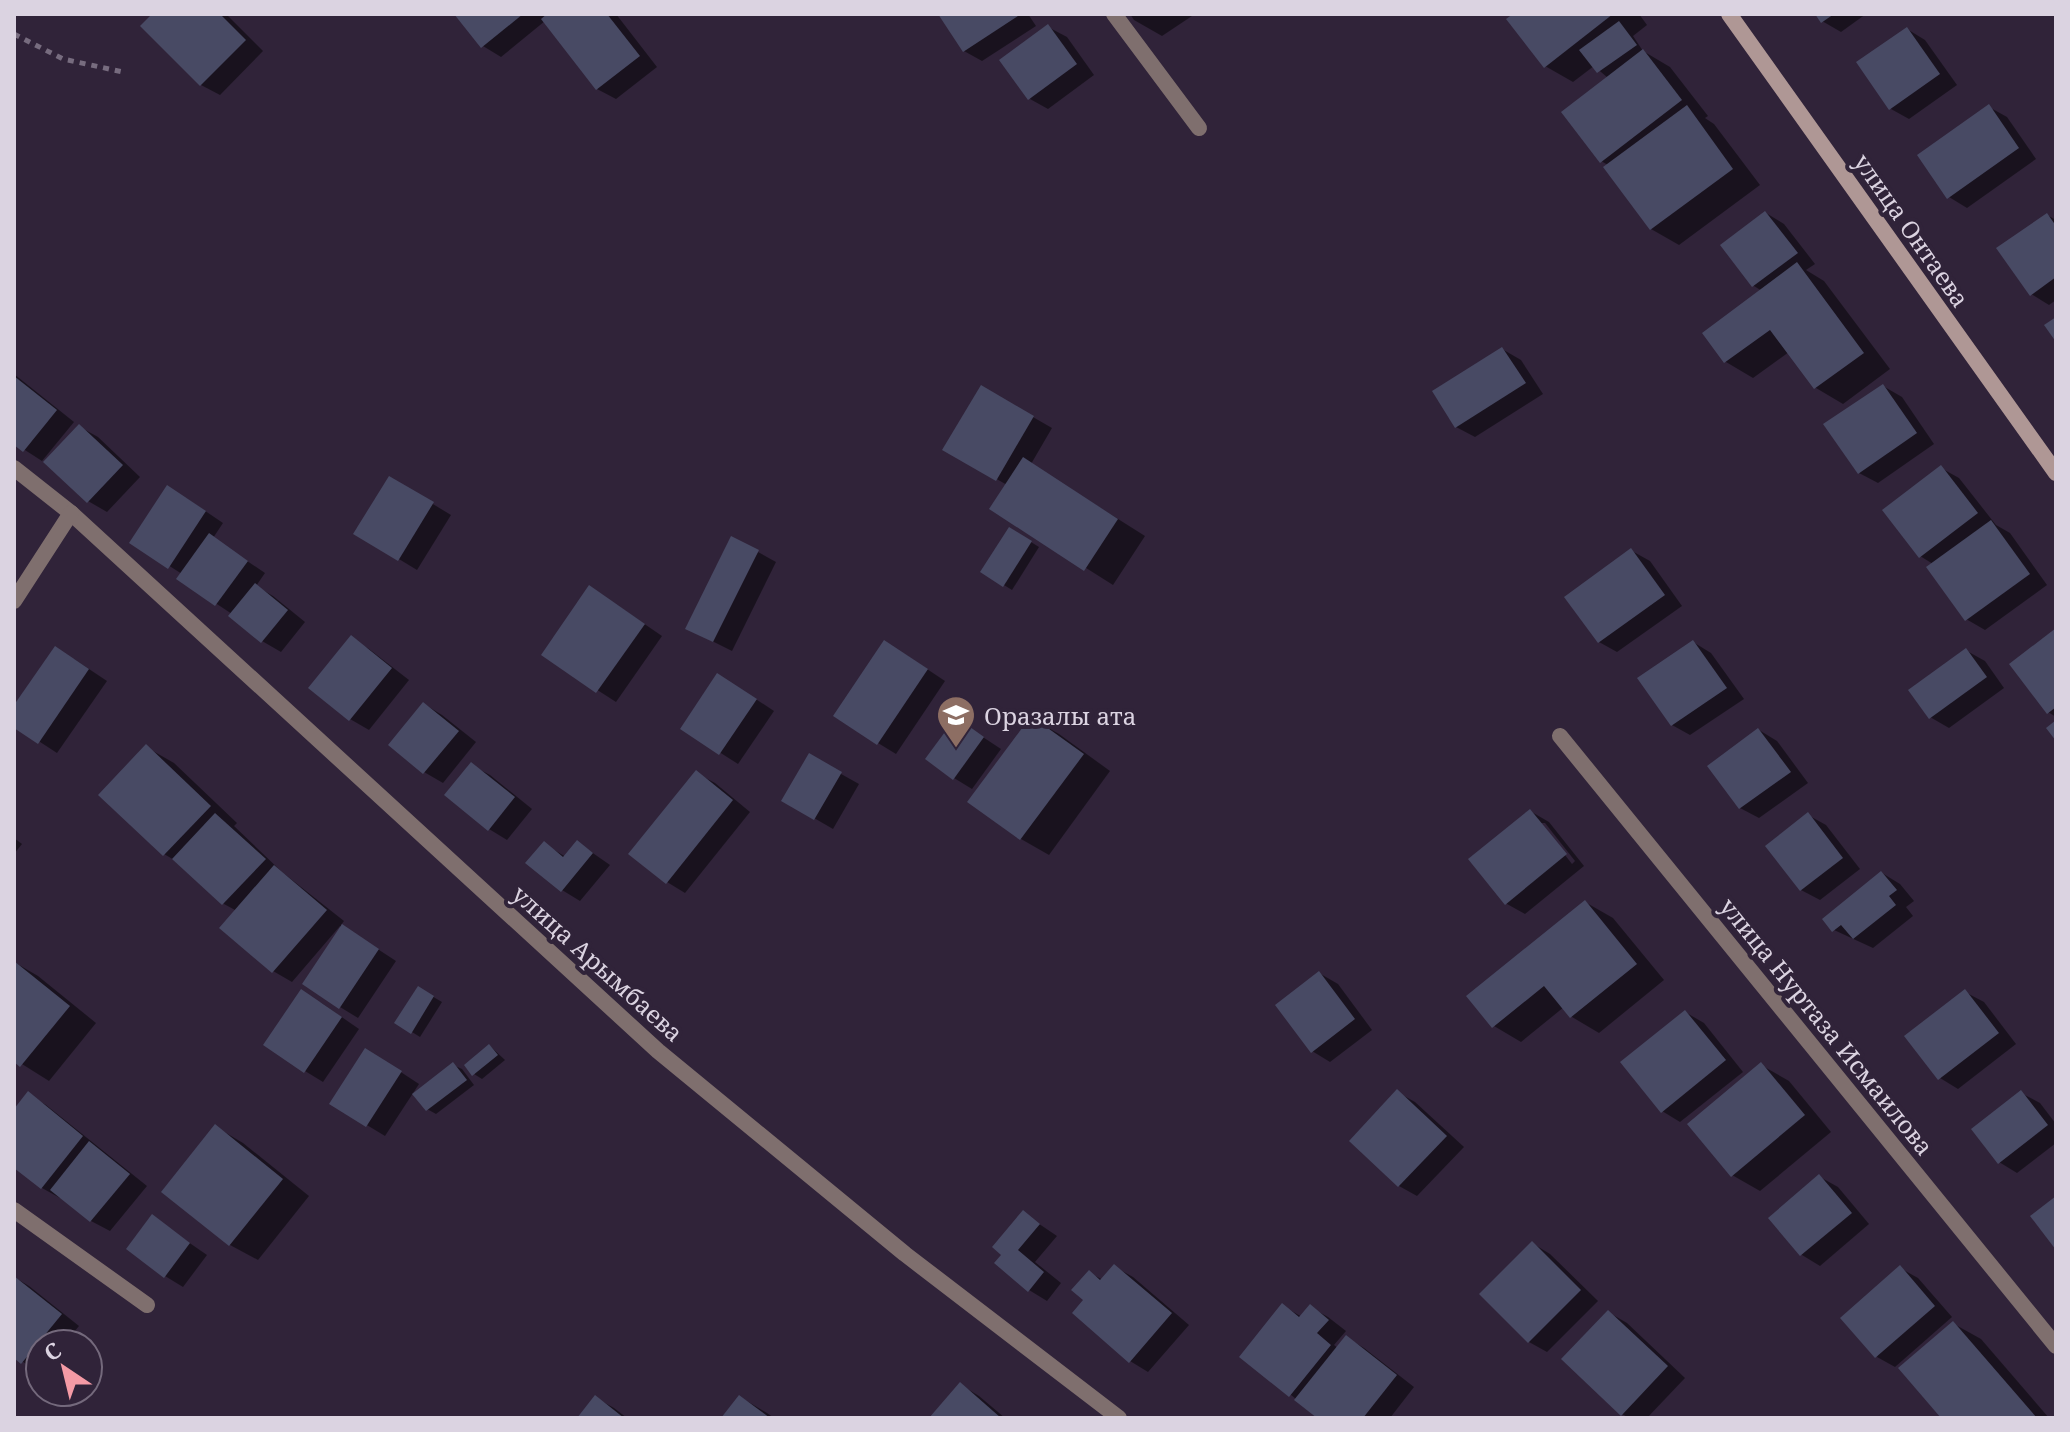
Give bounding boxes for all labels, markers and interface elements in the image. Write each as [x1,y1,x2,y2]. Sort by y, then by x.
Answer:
street label: улица Онтаева [1847,147,1977,313]
school or university icon: Оразалы ата [935,694,977,749]
place label: Оразалы ата [984,699,1137,732]
street label: улица Арымбаева [505,877,691,1049]
street label: улица Нуртаза Исмаилова [1713,890,1941,1162]
north arrow [24,1328,104,1408]
text: С [37,1334,66,1367]

